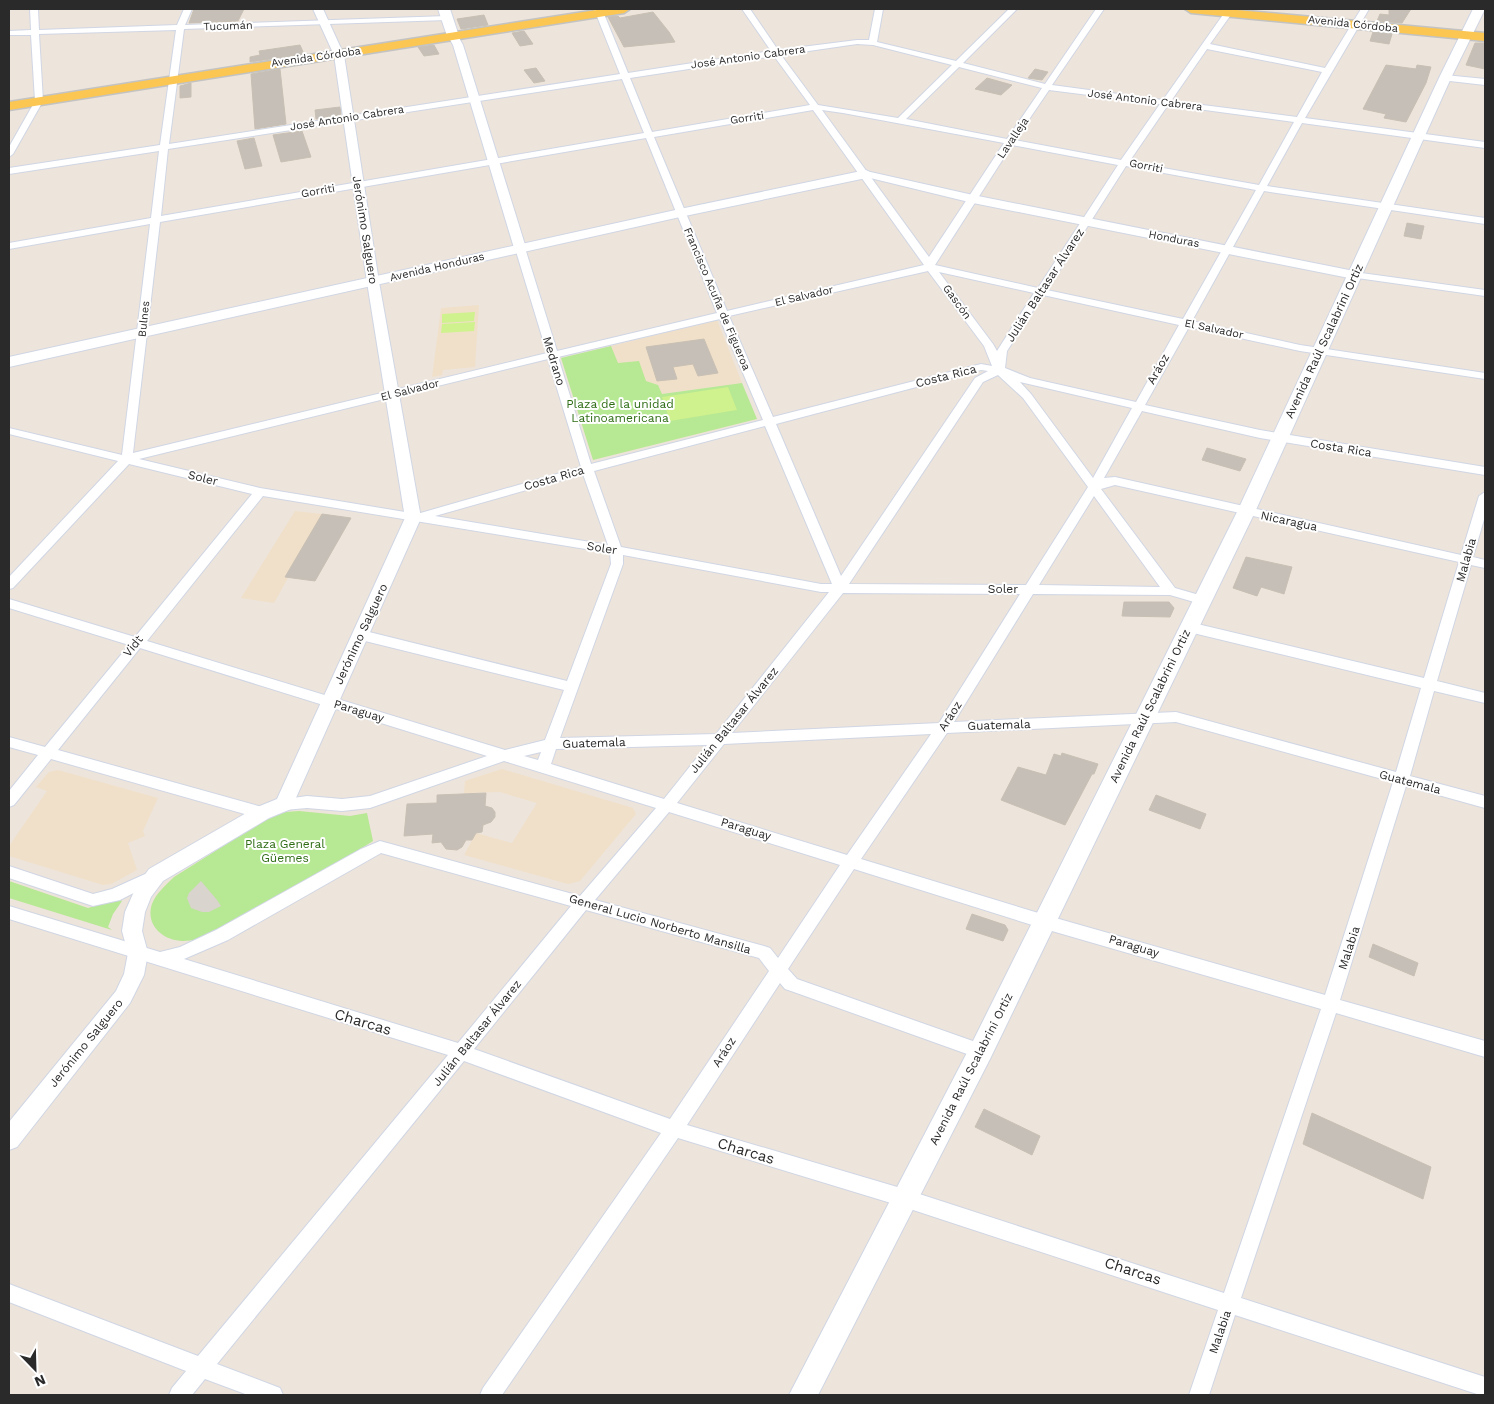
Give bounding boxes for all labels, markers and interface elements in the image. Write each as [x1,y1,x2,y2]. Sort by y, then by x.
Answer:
street label: Avenida Córdoba [1307,13,1399,35]
street label: Tucumán [203,19,253,33]
street label: José Antonio Cabrera [690,43,806,71]
street label: Avenida Córdoba [270,44,362,70]
street label: José Antonio Cabrera [1087,87,1203,113]
street label: José Antonio Cabrera [289,103,405,133]
street label: Gorriti [729,109,765,127]
street label: Lavalleja [995,115,1031,161]
street label: Gorriti [1128,156,1164,176]
street label: Jerónimo Salguero [350,175,380,285]
street label: Gorriti [300,182,336,200]
street label: Francisco Acuña de Figueroa [681,226,753,372]
street label: Julián Baltasar Álvarez [1003,226,1087,344]
street label: Honduras [1148,228,1201,250]
street label: Avenida Honduras [388,250,486,284]
street label: Avenida Raúl Scalabrini Ortiz [1282,261,1366,421]
street label: Gascón [940,282,974,322]
street label: El Salvador [773,283,835,309]
street label: Bulnes [136,300,152,338]
street label: El Salvador [1183,316,1245,342]
street label: Medrano [540,335,568,387]
street label: Aráoz [1144,351,1172,387]
street label: Costa Rica [914,362,978,390]
street label: El Salvador [379,376,441,404]
park label: Plaza de la unidad Latinoamericana [566,397,674,425]
street label: Costa Rica [1309,436,1373,460]
street label: Costa Rica [522,463,586,493]
street label: Soler [187,468,220,488]
street label: Nicaragua [1259,508,1319,534]
street label: Malabia [1453,536,1479,584]
street label: Soler [586,539,618,557]
street label: Jerónimo Salguero [332,581,390,687]
street label: Soler [988,582,1018,596]
street label: Avenida Raúl Scalabrini Ortiz [1107,627,1193,785]
street label: Vidt [120,632,146,660]
street label: Julián Baltasar Álvarez [687,664,781,776]
street label: Paraguay [332,697,387,726]
street label: Aráoz [935,698,965,734]
street label: Guatemala [967,717,1031,733]
street label: Guatemala [562,735,626,751]
street label: Guatemala [1378,767,1443,797]
street label: Paraguay [719,815,774,844]
park label: Plaza General Güemes [245,837,325,865]
street label: General Lucio Norberto Mansilla [567,891,753,957]
street label: Malabia [1335,924,1363,972]
street label: Paraguay [1107,932,1162,961]
street label: Julián Baltasar Álvarez [430,977,524,1089]
street label: Avenida Raúl Scalabrini Ortiz [926,991,1016,1147]
street label: Jerónimo Salguero [46,996,126,1090]
street label: Charcas [332,1005,394,1039]
street label: Aráoz [709,1034,739,1070]
street label: Charcas [715,1134,777,1168]
street label: Charcas [1102,1253,1164,1289]
street label: Malabia [1206,1308,1234,1356]
north arrow [10,1344,60,1394]
text: N [32,1372,48,1390]

